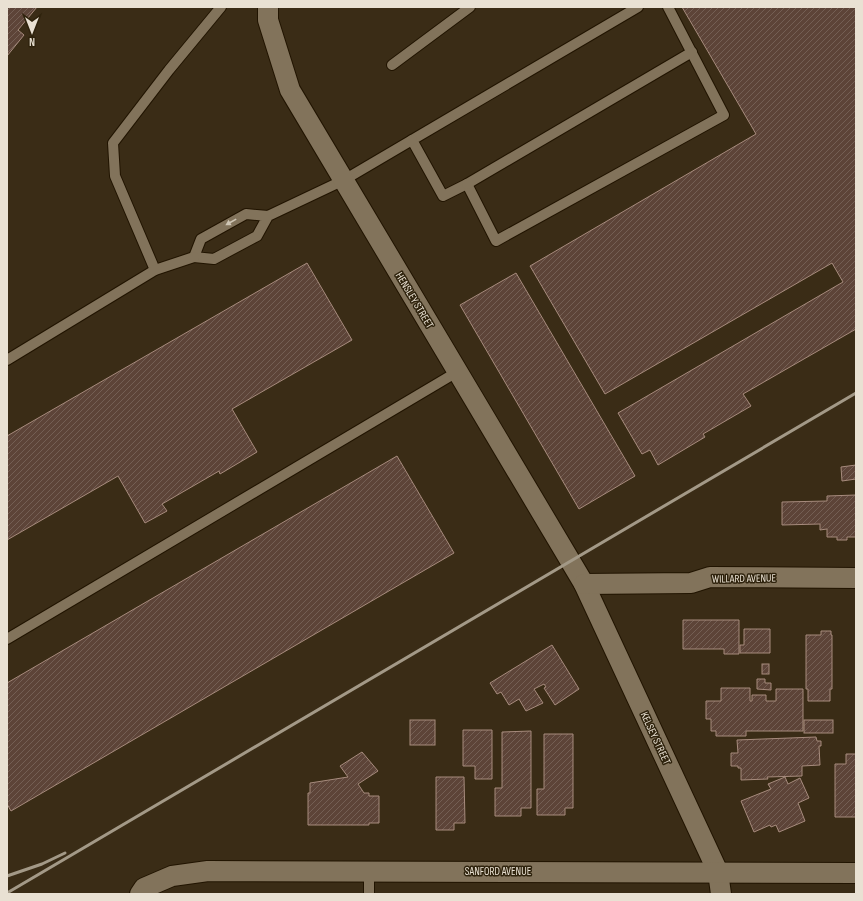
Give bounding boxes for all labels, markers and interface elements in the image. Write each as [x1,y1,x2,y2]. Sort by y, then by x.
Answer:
north arrow [12,12,52,52]
text: N [29,35,35,48]
one-way arrow [225,219,237,226]
street label: HENSLEY STREET [393,270,437,331]
street label: WILLARD AVENUE [712,571,776,586]
street label: KELSEY STREET [638,710,674,767]
street label: SANFORD AVENUE [465,865,531,878]

